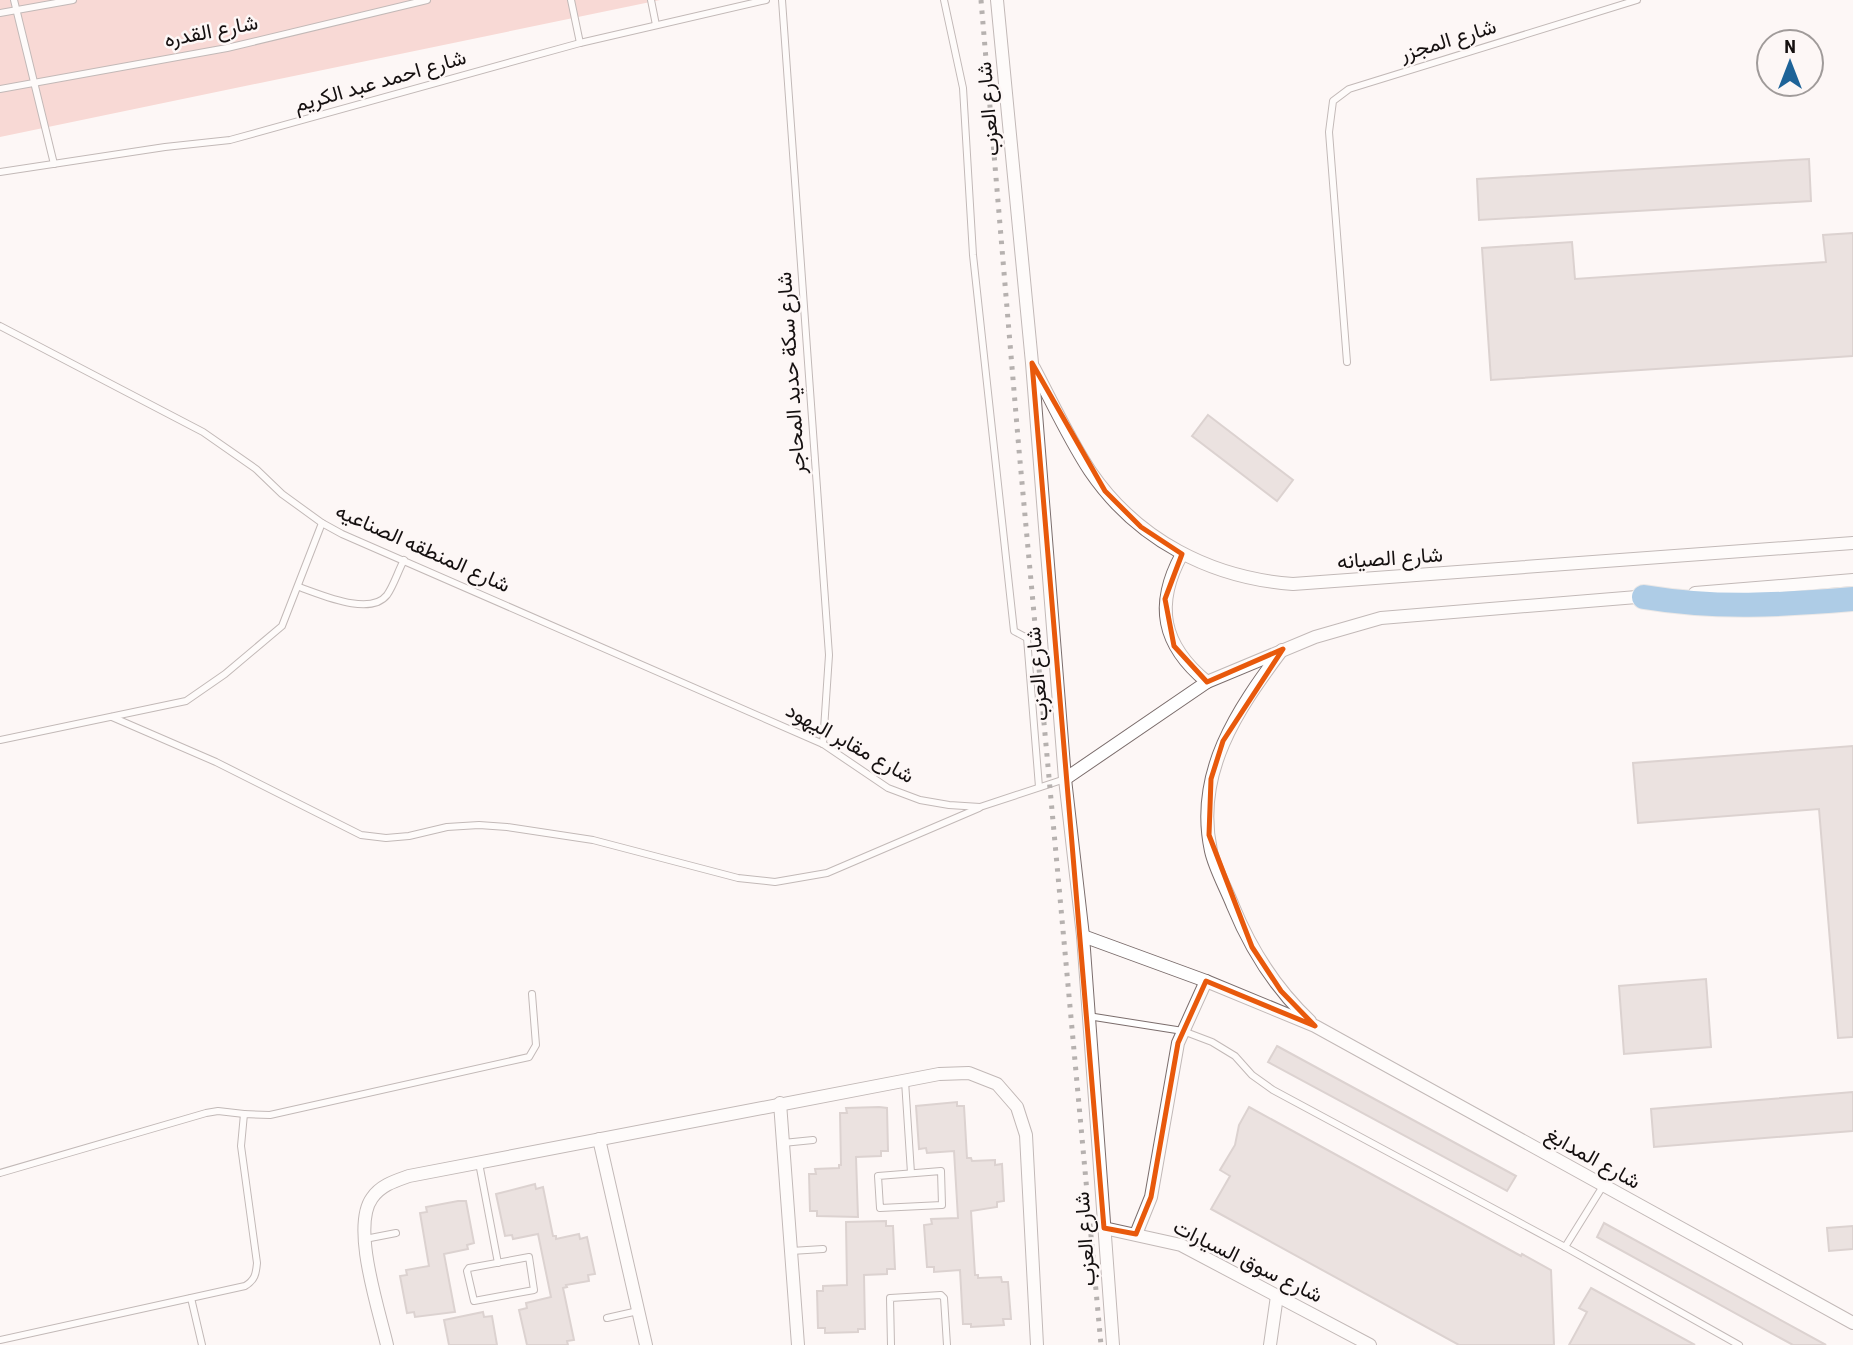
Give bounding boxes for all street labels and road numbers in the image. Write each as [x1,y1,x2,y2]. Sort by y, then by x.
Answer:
street label: شارع القدره [162,10,260,54]
street label: شارع المجزر [1396,14,1500,68]
street label: شارع احمد عبد الكريم [291,45,469,119]
street label: شارع العزب [972,61,1006,157]
street label: شارع سكة حديد المحاجر [772,271,812,476]
street label: شارع المنطقه الصناعيه [331,499,514,599]
street label: شارع الصيانه [1336,542,1444,576]
street label: شارع العزب [1021,626,1055,722]
street label: شارع مقابر اليهود [781,698,918,790]
street label: شارع المدابغ [1540,1122,1645,1196]
street label: شارع العزب [1070,1191,1102,1287]
street label: شارع سوق السيارات [1169,1214,1327,1309]

